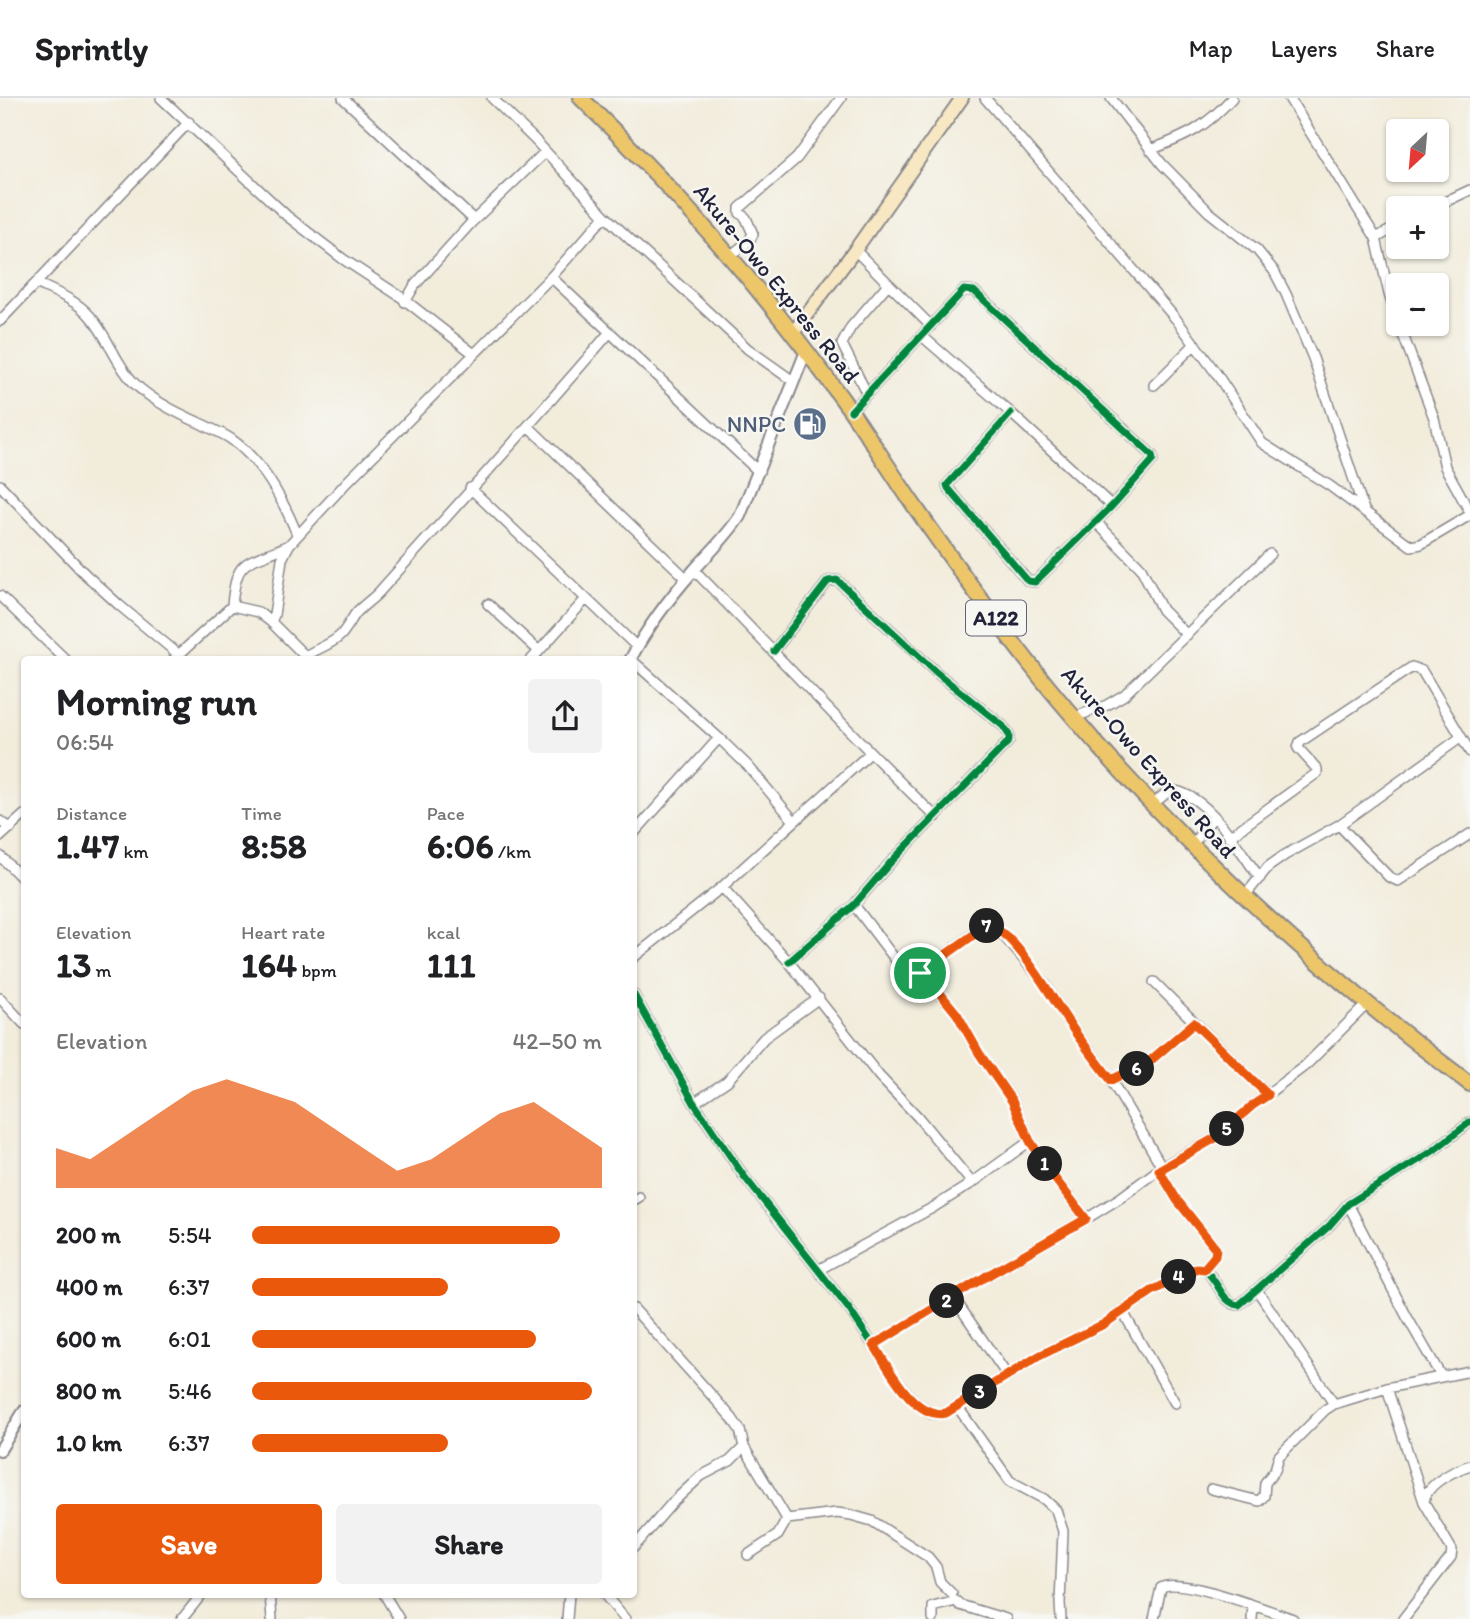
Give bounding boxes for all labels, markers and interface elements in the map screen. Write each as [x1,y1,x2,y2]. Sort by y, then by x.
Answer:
text: Sprintly [35,29,148,68]
text: Map [1189,34,1233,63]
text: Layers [1271,34,1338,63]
text: Share [1376,34,1435,63]
north arrow [1386,119,1449,182]
map controls [1386,119,1449,336]
street label: Akure-Owo Express Road [688,178,866,389]
button: + [1386,196,1449,259]
button: − [1386,273,1449,336]
fuel station icon: NNPC [791,405,829,443]
place label: NNPC [727,410,786,438]
road number: A122 [966,601,1026,636]
street label: Akure-Owo Express Road [1055,660,1243,864]
text: Morning run [56,679,257,725]
button: share [528,679,602,753]
text: 06:54 [56,728,114,756]
text: Distance [56,802,127,825]
text: Time [241,802,282,825]
text: Pace [427,802,465,825]
text: 1.47 [56,825,119,867]
text: 8:58 [241,825,307,867]
text: 6:06 [427,825,494,867]
text: km [119,840,149,863]
text: /km [494,840,531,863]
pin: 7 [970,908,1004,944]
text: 7 [982,914,991,937]
text: Elevation [56,921,132,944]
text: Heart rate [241,921,325,944]
text: kcal [427,921,460,944]
pin [890,943,950,1003]
text: 13 [56,944,91,986]
text: 164 [241,944,297,986]
text: 111 [427,944,475,986]
icon: arrive [901,954,939,992]
text: m [91,959,112,982]
text: bpm [297,959,337,982]
text: Elevation [56,1027,147,1055]
text: 42–50 m [512,1027,602,1055]
pin: 6 [1120,1052,1154,1086]
text: 6 [1131,1057,1142,1080]
pin: 5 [1210,1112,1244,1146]
text: 5 [1222,1117,1231,1140]
pin: 1 [1028,1146,1062,1182]
text: 1 [1040,1152,1049,1175]
text: 200 m [56,1221,121,1249]
text: 5:54 [168,1221,212,1249]
pin: 4 [1162,1260,1196,1294]
text: 4 [1173,1265,1184,1288]
text: 400 m [56,1273,123,1301]
text: 6:37 [168,1273,210,1301]
pin: 2 [930,1284,964,1318]
text: 2 [942,1289,952,1312]
text: 600 m [56,1325,121,1353]
text: 6:01 [168,1325,211,1353]
pin: 3 [962,1374,998,1410]
text: 800 m [56,1377,121,1405]
text: 5:46 [168,1377,212,1405]
text: 3 [974,1380,985,1403]
text: 1.0 km [56,1429,122,1457]
text: 6:37 [168,1429,210,1457]
button: Save [56,1504,322,1584]
button: Share [336,1504,602,1584]

